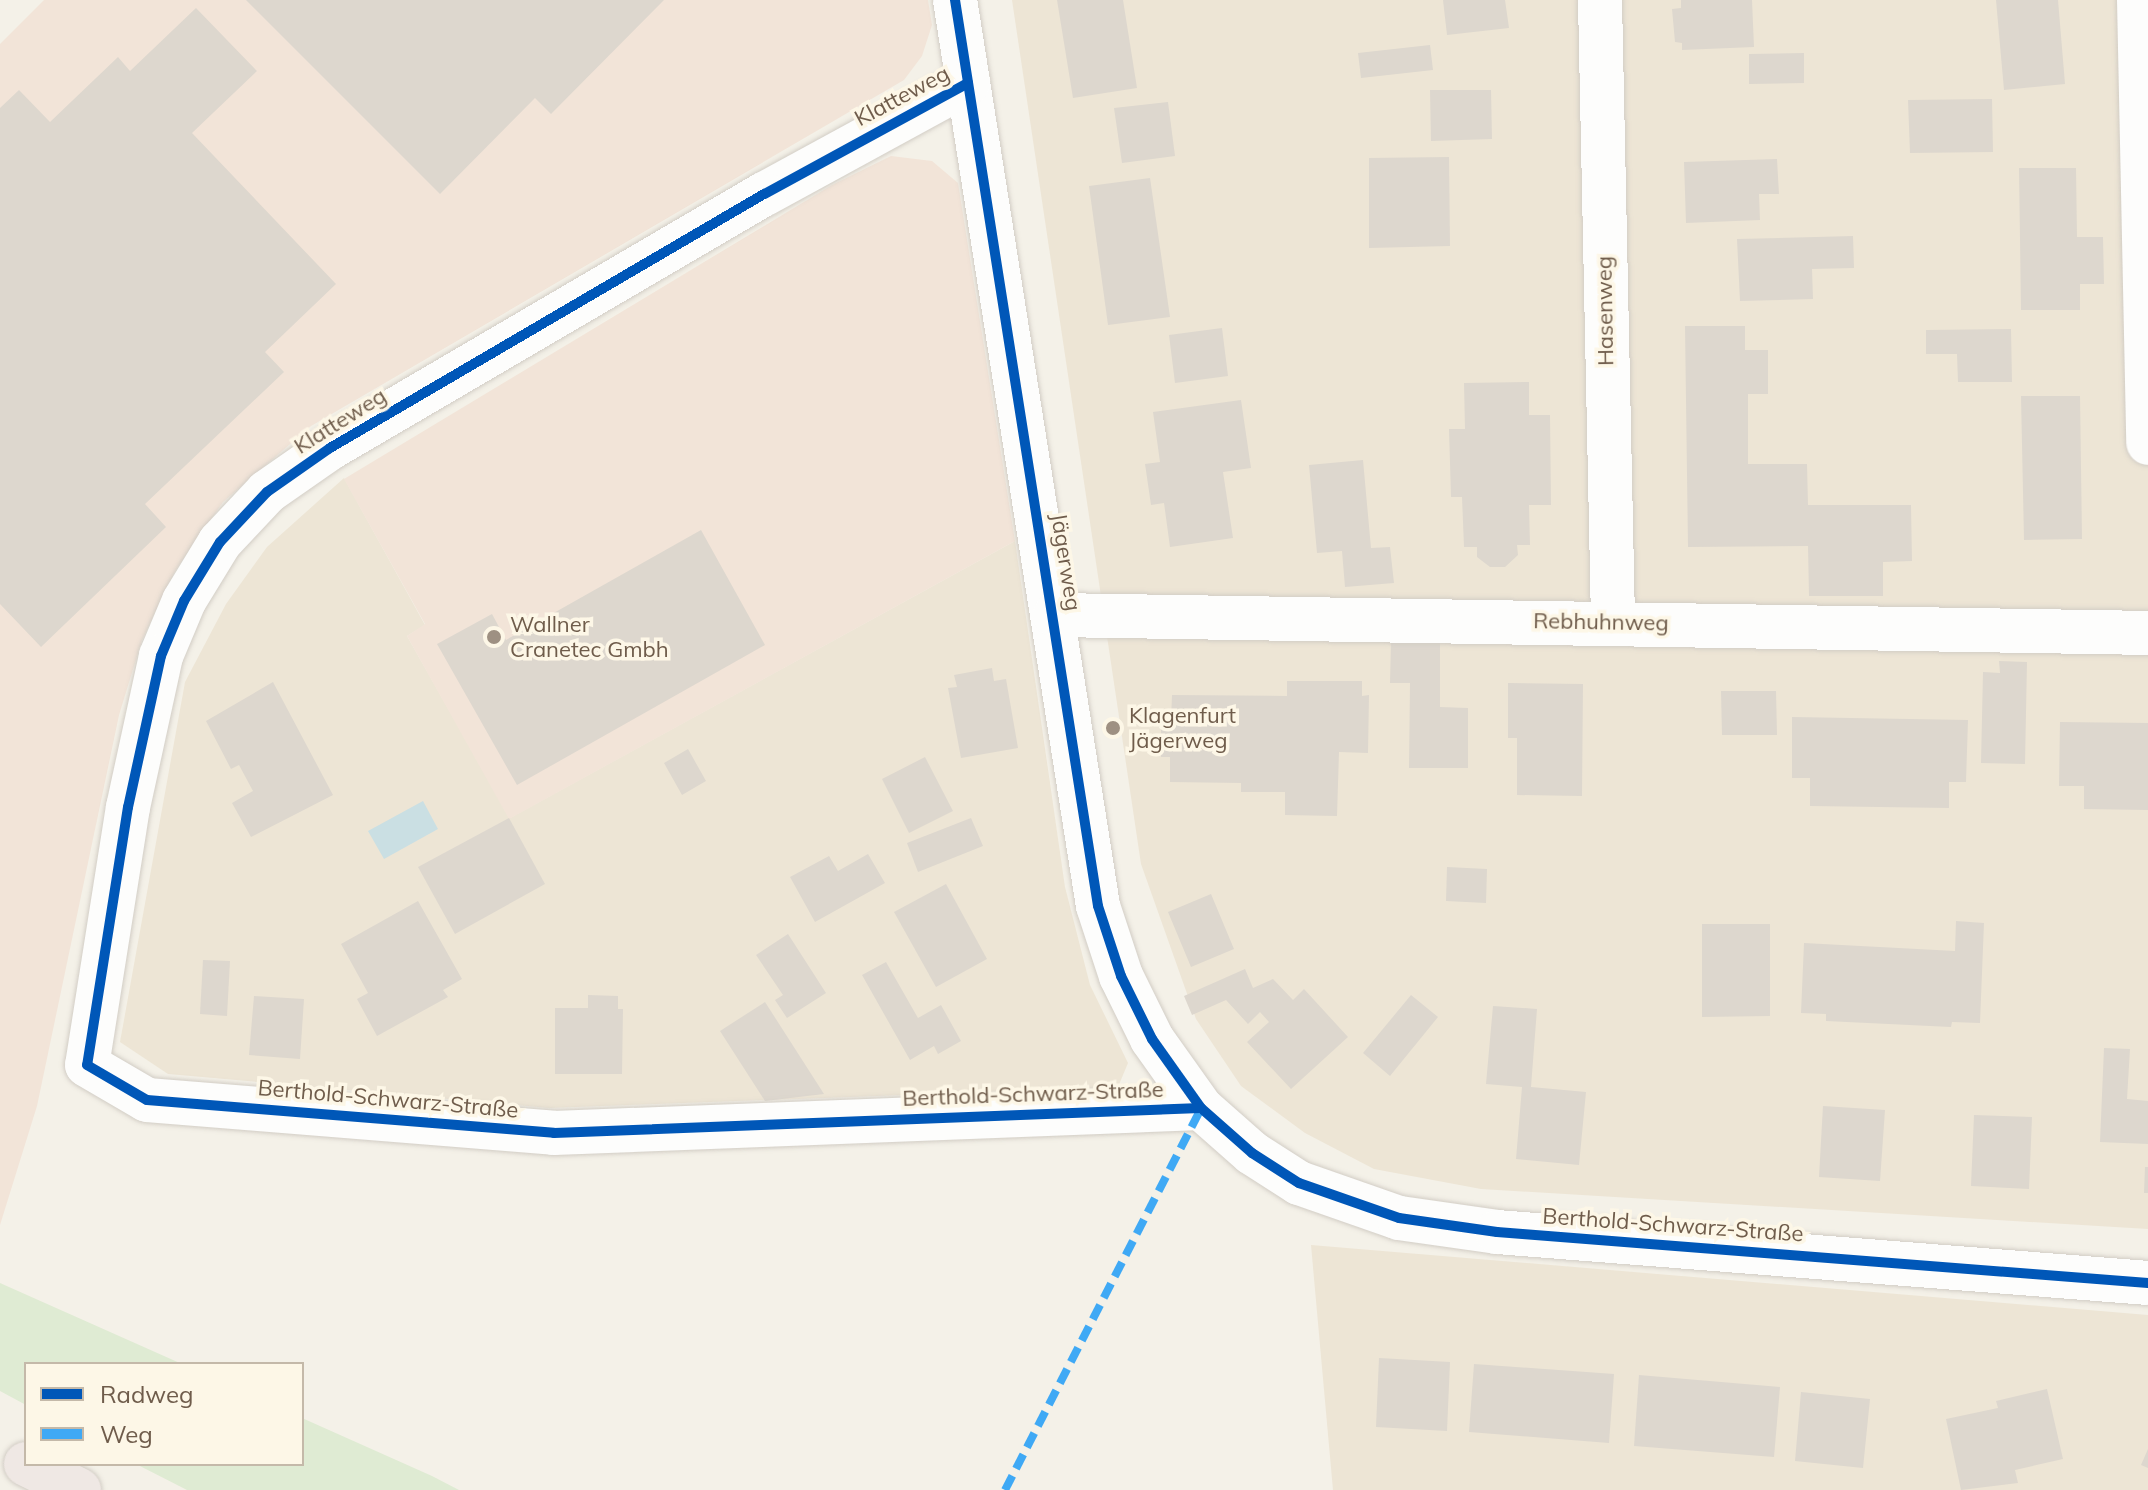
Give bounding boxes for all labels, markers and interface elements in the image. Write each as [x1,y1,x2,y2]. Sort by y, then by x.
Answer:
street label: Klatteweg [850,60,954,132]
street label: Hasenweg [1591,256,1619,366]
street label: Klatteweg [289,382,391,460]
street label: Jägerweg [1045,511,1087,613]
street label: Rebhuhnweg [1533,608,1669,636]
place label: Wallner Cranetec Gmbh [510,611,669,662]
marker: Wallner Cranetec Gmbh [485,628,503,646]
place label: Klagenfurt Jägerweg [1129,702,1236,754]
marker: Klagenfurt Jägerweg [1104,719,1122,737]
street label: Berthold-Schwarz-Straße [257,1074,519,1124]
street label: Berthold-Schwarz-Straße [902,1076,1164,1112]
street label: Berthold-Schwarz-Straße [1542,1203,1804,1247]
legend [24,1362,304,1466]
text: Radweg [100,1379,194,1409]
text: Weg [100,1419,153,1449]

